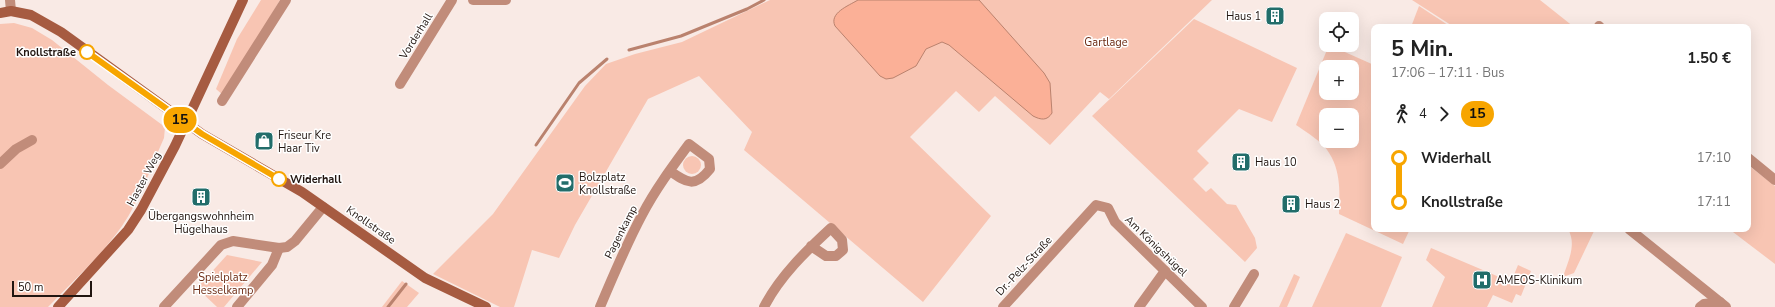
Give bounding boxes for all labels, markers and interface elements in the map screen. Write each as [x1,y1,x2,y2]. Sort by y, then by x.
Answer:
building icon: Haus 1 [1264,5,1286,27]
street label: Vorderhall [395,9,436,63]
place label: Haus 1 [1226,9,1261,24]
map controls [1319,12,1359,148]
button: locate [1319,12,1359,52]
text: 5 Min. [1391,34,1453,64]
park label: Gartlage [1084,35,1128,50]
marker: Knollstraße [79,44,95,60]
place label: Knollstraße [16,45,76,60]
text: 1.50 € [1687,48,1731,68]
button: + [1319,60,1359,100]
text: 17:06 – 17:11 · Bus [1391,64,1505,82]
icon: walk [1391,103,1413,125]
icon: forward [1433,103,1455,125]
text: 15 [1469,104,1486,123]
text: 4 [1419,105,1427,123]
line badge: 15 [162,107,198,133]
button: − [1319,108,1359,148]
text: 15 [172,110,188,129]
place label: Friseur Kre Haar Tiv [278,128,331,156]
shop icon: Friseur Kre Haar Tiv [253,130,275,152]
text: Widerhall [1421,148,1491,168]
street label: Haster Weg [123,149,165,209]
text: 17:10 [1697,149,1731,167]
building icon: Haus 10 [1230,151,1252,173]
place label: Haus 10 [1255,155,1297,170]
place label: Bolzplatz Knollstraße [579,170,636,198]
marker: Widerhall [271,171,287,187]
place label: Widerhall [290,172,342,187]
sports icon: Bolzplatz Knollstraße [554,172,576,194]
building icon: Übergangswohnheim Hügelhaus [190,186,212,208]
text: Knollstraße [1421,192,1503,212]
building icon: Haus 2 [1280,193,1302,215]
text: 17:11 [1697,193,1731,211]
place label: Haus 2 [1305,197,1340,212]
street label: Knollstraße [343,202,399,248]
street label: Pagenkamp [601,203,641,261]
place label: Übergangswohnheim Hügelhaus [148,209,254,237]
street label: Am Königshügel [1121,212,1191,280]
street label: Dr.-Pelz-Straße [992,233,1056,299]
hospital icon: AMEOS-Klinikum [1471,269,1493,291]
park label: Spielplatz Hesselkamp [192,270,254,298]
place label: AMEOS-Klinikum [1496,273,1582,288]
scale bar [12,279,92,298]
text: 50 m [18,280,43,295]

